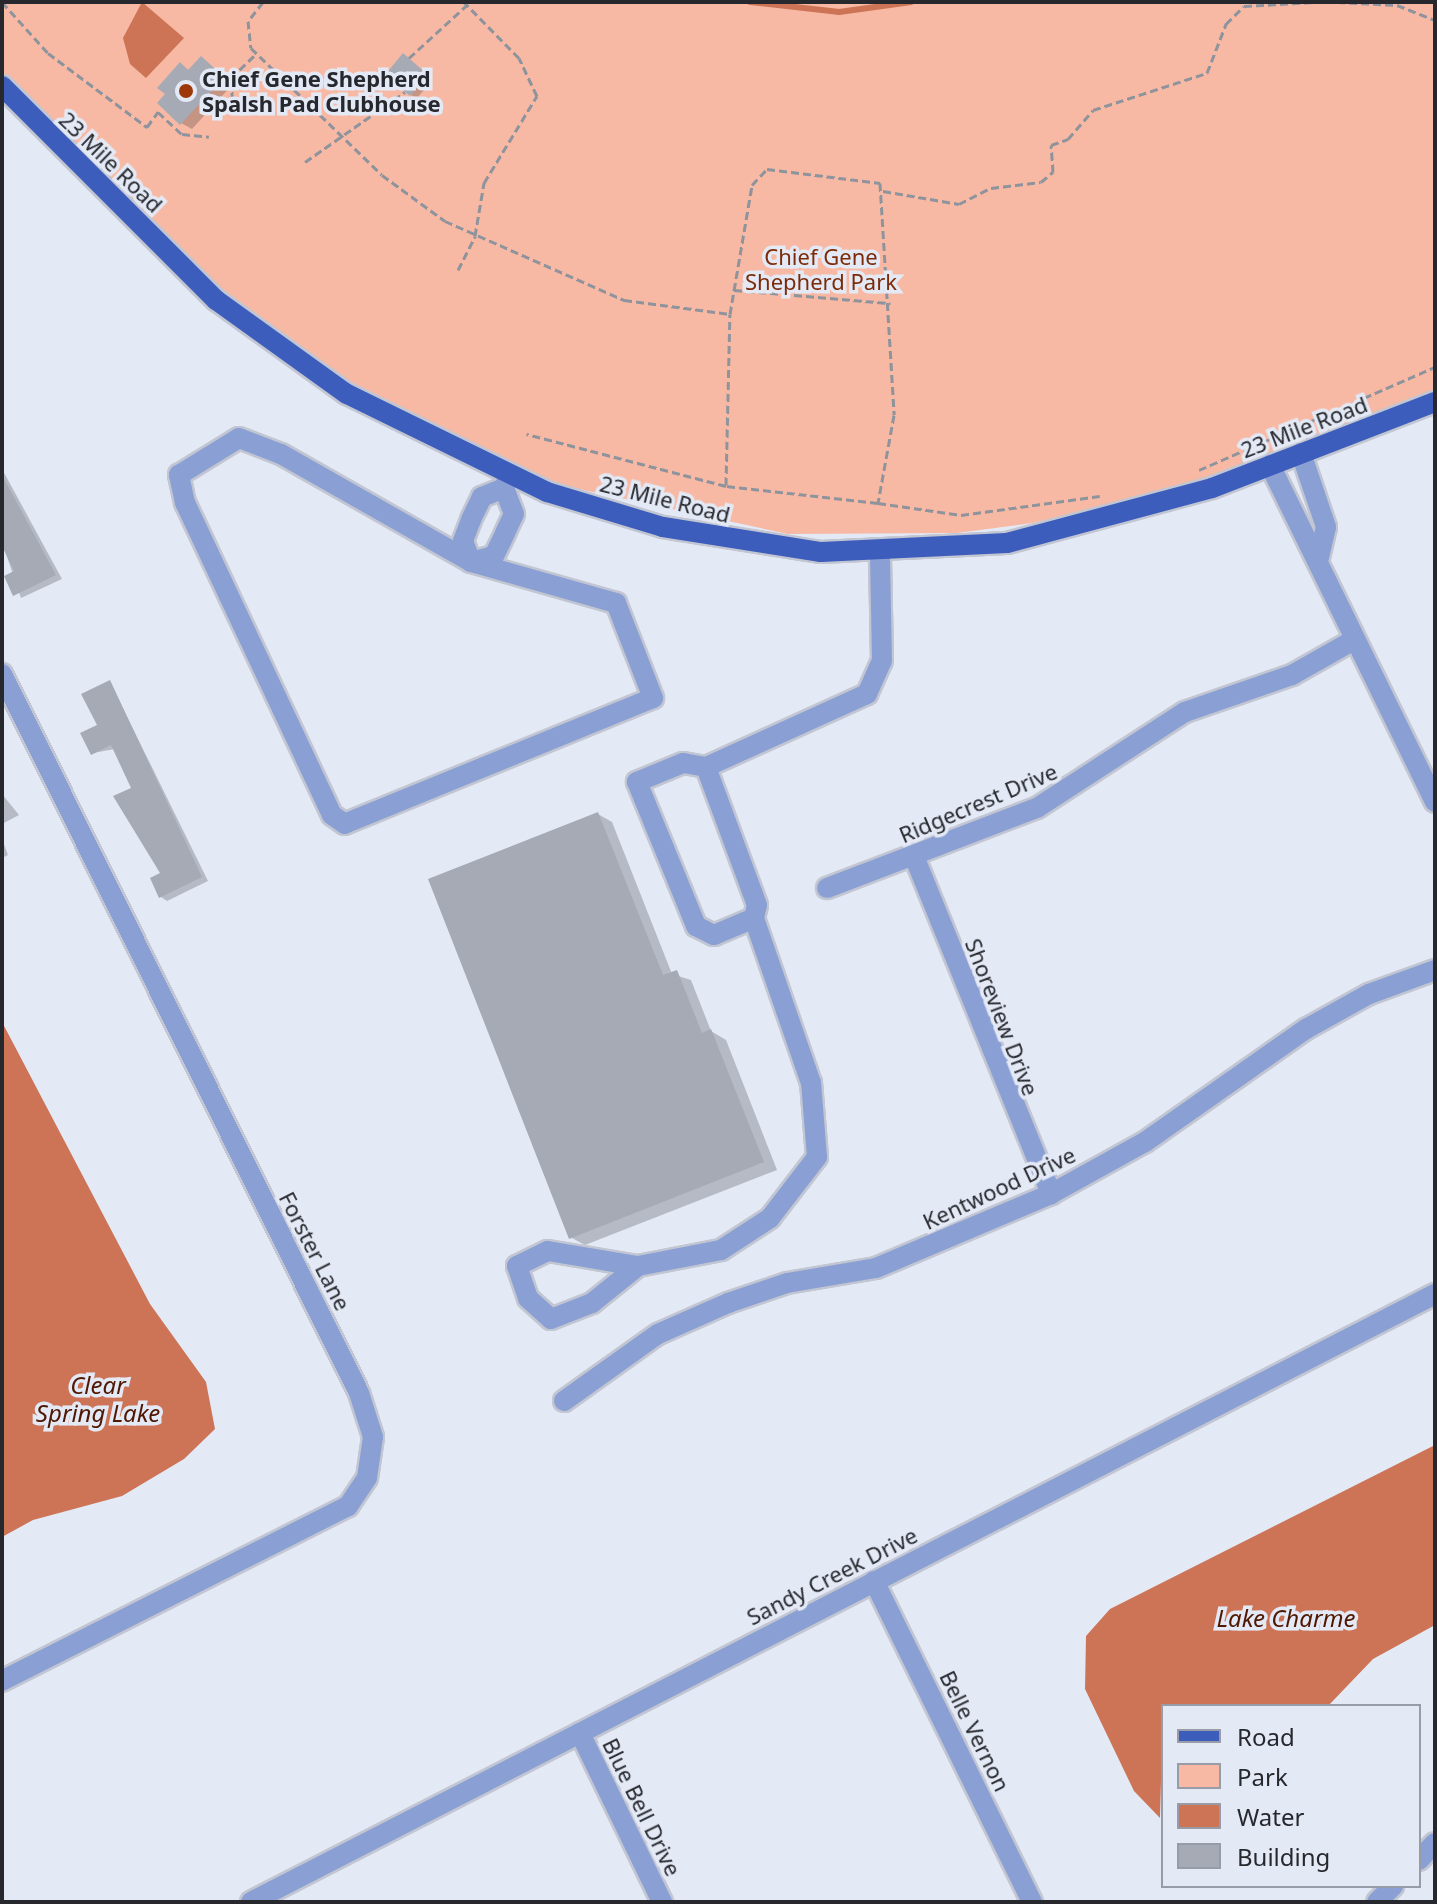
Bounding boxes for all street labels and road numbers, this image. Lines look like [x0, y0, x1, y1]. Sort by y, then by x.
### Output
street label: 23 Mile Road [54, 106, 168, 218]
street label: 23 Mile Road [1237, 391, 1371, 463]
street label: 23 Mile Road [597, 470, 733, 528]
street label: Ridgecrest Drive [895, 758, 1061, 848]
street label: Shoreview Drive [960, 935, 1044, 1099]
street label: Kentwood Drive [919, 1141, 1079, 1235]
street label: Forster Lane [274, 1187, 356, 1315]
street label: Sandy Creek Drive [742, 1522, 922, 1630]
street label: Belle Vernon [934, 1666, 1016, 1796]
street label: Blue Bell Drive [597, 1734, 687, 1880]

